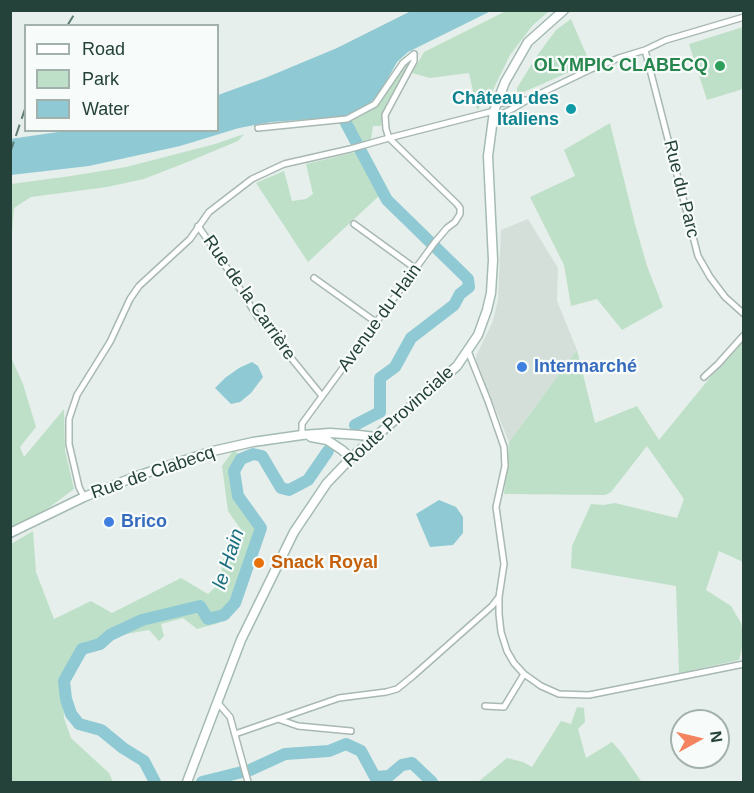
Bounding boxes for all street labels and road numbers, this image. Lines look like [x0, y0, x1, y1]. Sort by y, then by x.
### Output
street label: Rue du Parc [658, 138, 704, 240]
street label: Rue de la Carrière [198, 232, 300, 364]
street label: Avenue du Hain [334, 260, 426, 376]
street label: Route Provinciale [339, 362, 459, 472]
street label: Rue de Clabecq [88, 442, 218, 504]

